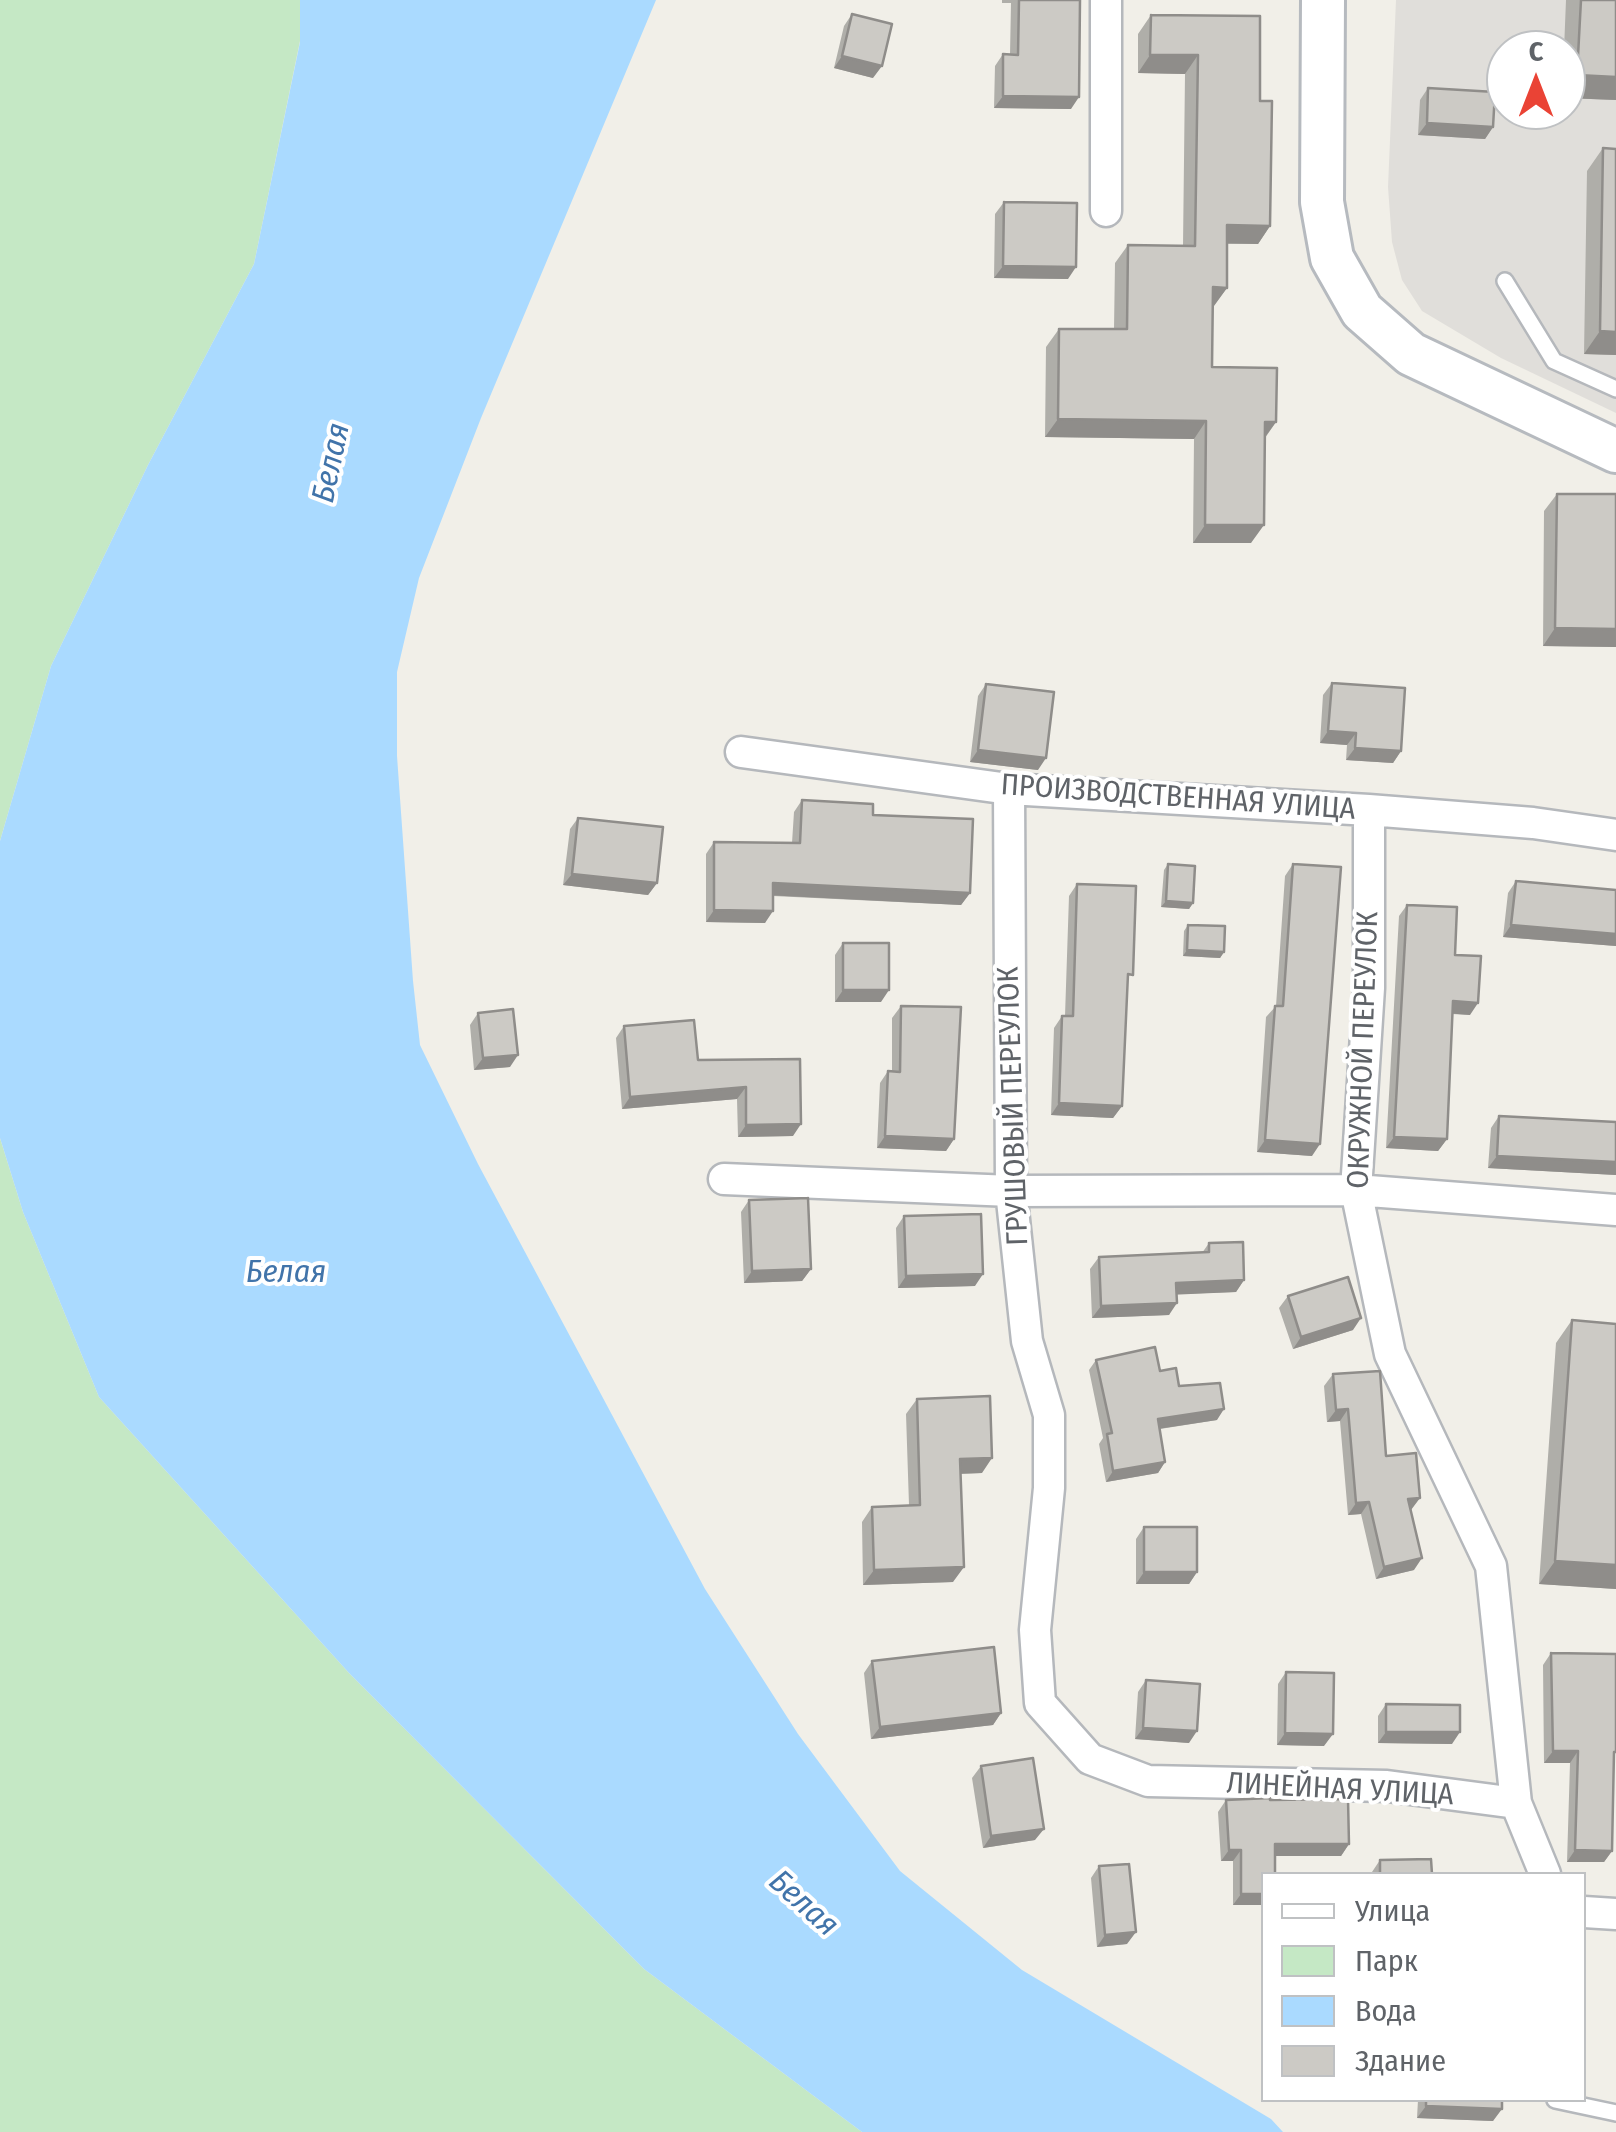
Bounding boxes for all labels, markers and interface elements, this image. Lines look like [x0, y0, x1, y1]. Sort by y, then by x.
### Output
north arrow [1486, 30, 1586, 130]
text: С [1529, 35, 1543, 68]
water label: Белая [305, 420, 359, 506]
street label: ПРОИЗВОДСТВЕННАЯ УЛИЦА [1000, 768, 1356, 828]
street label: ОКРУЖНОЙ ПЕРЕУЛОК [1341, 911, 1387, 1189]
street label: ГРУШОВЫЙ ПЕРЕУЛОК [991, 966, 1037, 1246]
water label: Белая [246, 1254, 326, 1292]
street label: ЛИНЕЙНАЯ УЛИЦА [1225, 1766, 1455, 1814]
water label: Белая [760, 1863, 846, 1945]
legend [1261, 1872, 1586, 2102]
text: Улица [1355, 1893, 1430, 1929]
text: Парк [1355, 1943, 1418, 1979]
text: Вода [1355, 1993, 1417, 2029]
text: Здание [1355, 2043, 1446, 2079]

